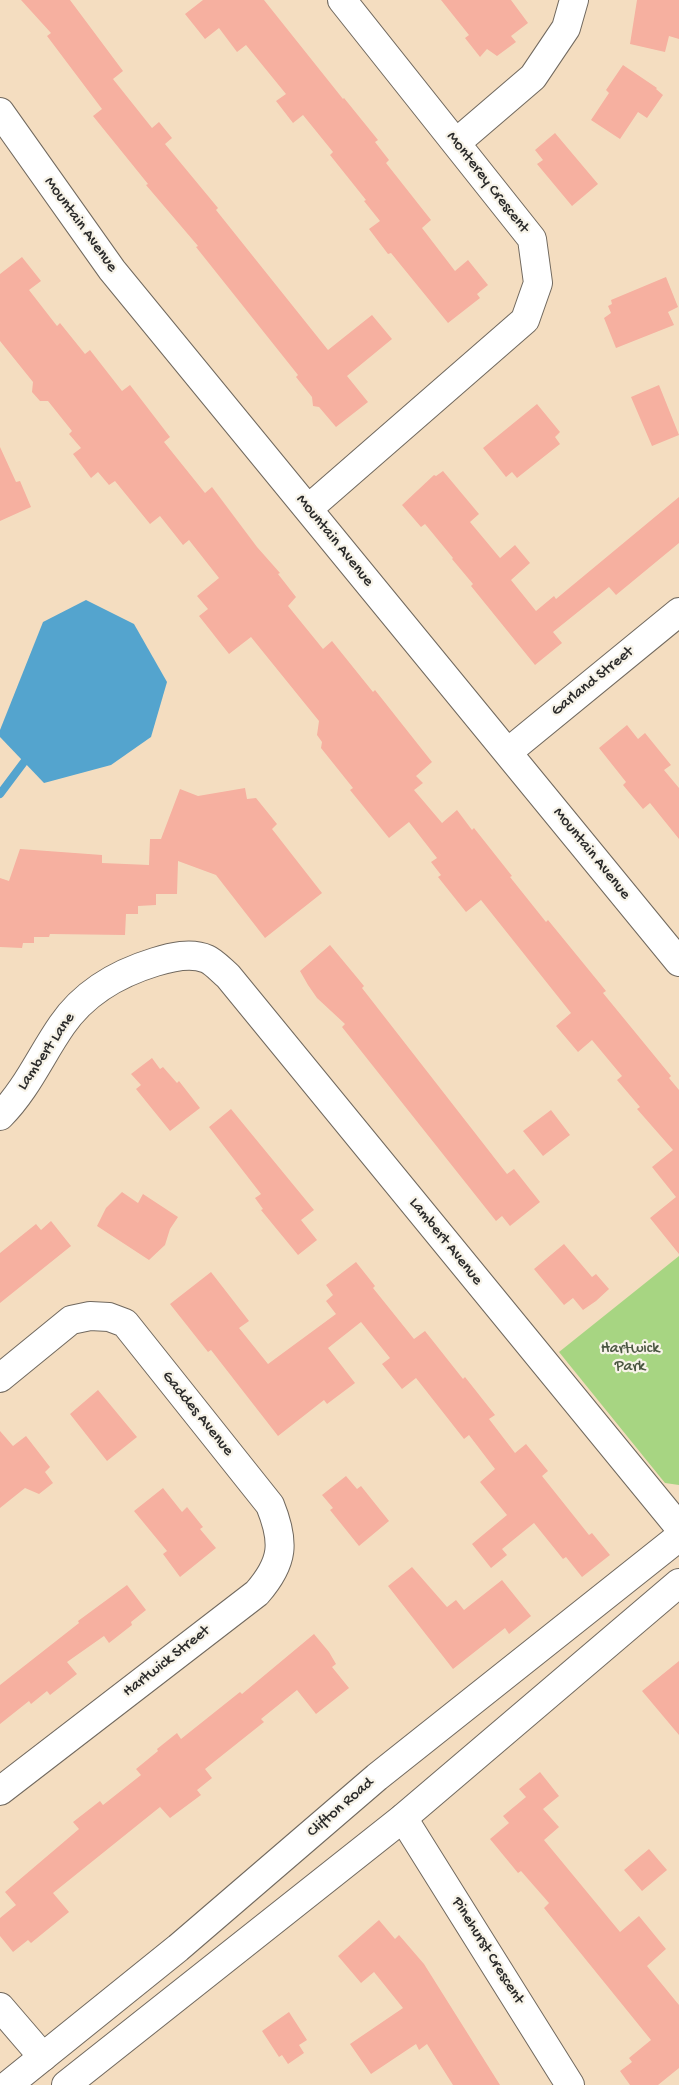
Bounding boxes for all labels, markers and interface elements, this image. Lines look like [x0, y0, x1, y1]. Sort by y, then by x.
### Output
street label: Monterey Crescent [441, 128, 533, 238]
street label: Mountain Avenue [39, 174, 121, 276]
street label: Mountain Avenue [291, 491, 377, 591]
street label: Garland Street [548, 643, 638, 721]
street label: Mountain Avenue [548, 804, 634, 904]
street label: Lambert Lane [14, 1010, 80, 1094]
street label: Lambert Avenue [404, 1194, 486, 1290]
park label: Hartwick Park [601, 1340, 659, 1378]
street label: Gaddes Avenue [157, 1368, 237, 1460]
street label: Hartwick Street [120, 1622, 214, 1702]
street label: Clifton Road [304, 1774, 378, 1842]
street label: Pinehurst Crescent [446, 1894, 528, 2008]

